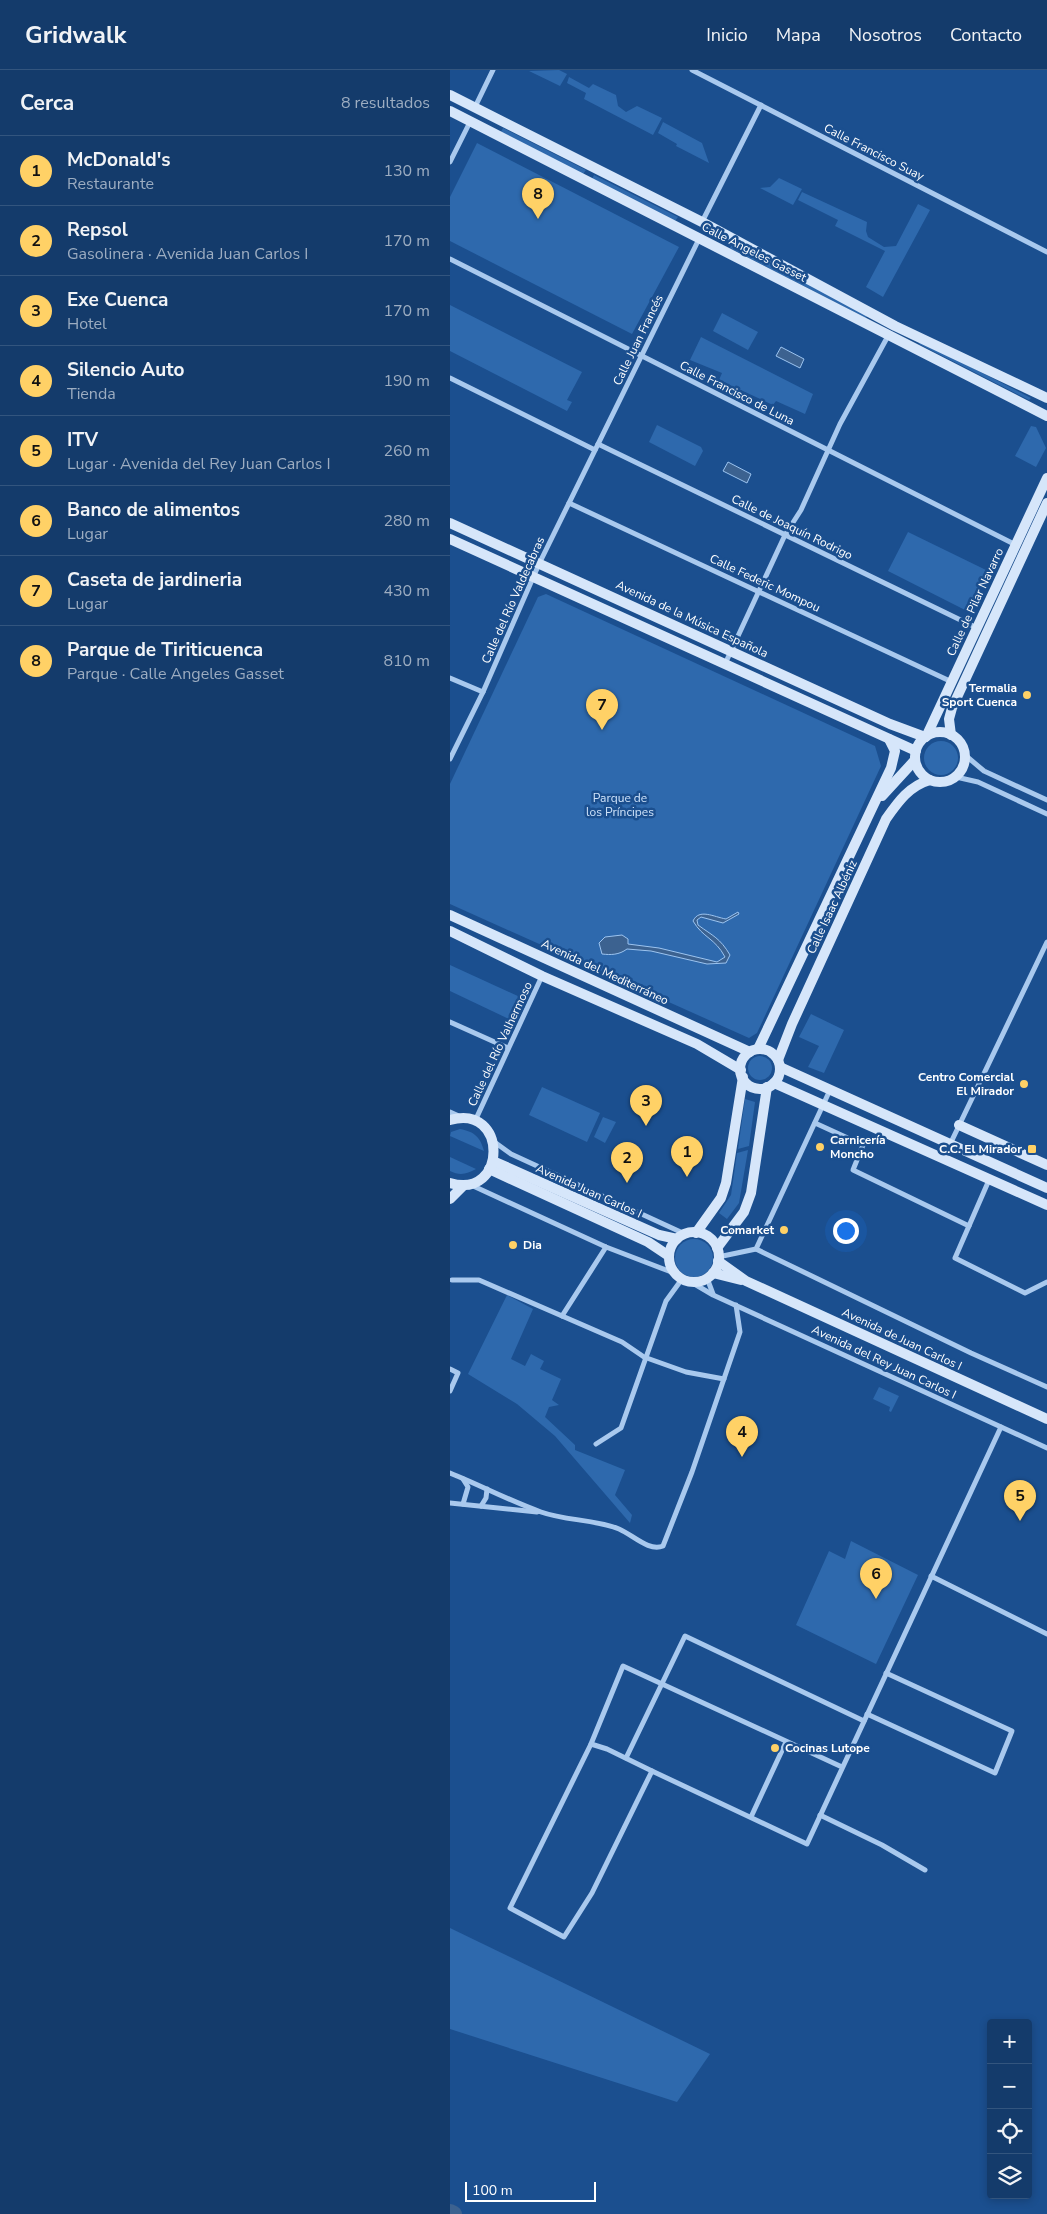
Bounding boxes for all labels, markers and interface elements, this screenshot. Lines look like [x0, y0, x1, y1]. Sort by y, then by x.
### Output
text: Gridwalk [25, 19, 126, 51]
text: Inicio [706, 23, 748, 47]
text: Mapa [776, 23, 821, 47]
text: Nosotros [849, 23, 922, 47]
text: Contacto [950, 23, 1022, 47]
text: Cerca [20, 89, 74, 117]
text: 8 resultados [341, 92, 430, 114]
street label: Calle Francisco Suay [821, 120, 928, 185]
text: McDonald's [67, 147, 171, 173]
text: 1 [31, 160, 41, 182]
text: 130 m [383, 160, 430, 182]
text: Restaurante [67, 173, 154, 195]
pin: 8 [522, 178, 554, 219]
text: Repsol [67, 217, 128, 243]
street label: Calle Angeles Gasset [699, 219, 810, 286]
text: 2 [31, 230, 41, 252]
text: 170 m [383, 230, 430, 252]
text: Gasolinera · Avenida Juan Carlos I [67, 243, 308, 265]
text: Exe Cuenca [67, 287, 168, 313]
street label: Calle Juan Francés [609, 292, 667, 388]
text: 3 [31, 300, 41, 322]
text: 170 m [383, 300, 430, 322]
text: Hotel [67, 313, 107, 335]
text: Silencio Auto [67, 357, 184, 383]
street label: Calle Francisco de Luna [677, 357, 797, 429]
text: 4 [31, 370, 41, 392]
text: 190 m [383, 370, 430, 392]
text: Tienda [67, 383, 116, 405]
text: ITV [67, 427, 98, 453]
text: 5 [31, 440, 41, 462]
text: 260 m [383, 440, 430, 462]
text: Lugar · Avenida del Rey Juan Carlos I [67, 453, 331, 475]
street label: Calle de Joaquín Rodrigo [729, 491, 856, 563]
text: Banco de alimentos [67, 497, 240, 523]
text: 6 [31, 510, 41, 532]
text: 280 m [383, 510, 430, 532]
text: Lugar [67, 523, 108, 545]
street label: Calle del Río Valdecabras [478, 534, 548, 666]
street label: Calle de Pilar Navarro [943, 545, 1007, 659]
street label: Calle Federic Mompou [707, 550, 823, 616]
text: Caseta de jardineria [67, 567, 242, 593]
street label: Avenida de la Música Española [613, 577, 771, 661]
text: 7 [31, 580, 41, 602]
text: 430 m [383, 580, 430, 602]
text: Lugar [67, 593, 108, 615]
text: Parque de Tiriticuenca [67, 637, 263, 663]
text: 8 [31, 650, 41, 672]
text: 810 m [383, 650, 430, 672]
text: Parque · Calle Angeles Gasset [67, 663, 284, 685]
place label: Termalia Sport Cuenca [942, 680, 1017, 710]
pin: 7 [586, 689, 618, 730]
marker: Termalia Sport Cuenca [1021, 689, 1033, 701]
park label: Parque de los Príncipes [586, 790, 654, 820]
street label: Calle Isaac Albéniz [803, 857, 861, 957]
street label: Avenida del Mediterráneo [539, 935, 672, 1009]
street label: Calle del Río Valhermoso [464, 979, 536, 1109]
place label: Centro Comercial El Mirador [918, 1069, 1014, 1099]
marker: Centro Comercial El Mirador [1018, 1078, 1030, 1090]
pin: 3 [630, 1085, 662, 1126]
place label: Carnicería Moncho [830, 1132, 886, 1162]
pin: 1 [671, 1136, 703, 1177]
marker: Carnicería Moncho [814, 1141, 826, 1153]
place label: C.C. El Mirador [939, 1141, 1022, 1157]
pin: 2 [611, 1142, 643, 1183]
marker: C.C. El Mirador [1026, 1143, 1038, 1155]
street label: Avenida Juan Carlos I [533, 1160, 645, 1222]
your location [833, 1218, 859, 1244]
place label: Comarket [720, 1222, 774, 1238]
marker: Comarket [778, 1224, 790, 1236]
place label: Dia [523, 1237, 542, 1253]
marker: Dia [507, 1239, 519, 1251]
street label: Avenida de Juan Carlos I [839, 1304, 965, 1374]
street label: Avenida del Rey Juan Carlos I [809, 1321, 959, 1403]
pin: 4 [726, 1416, 758, 1457]
pin: 5 [1004, 1480, 1036, 1521]
pin: 6 [860, 1558, 892, 1599]
place label: Cocinas Lutope [785, 1740, 870, 1756]
marker: Cocinas Lutope [769, 1742, 781, 1754]
map controls [987, 2019, 1032, 2199]
button: + [987, 2019, 1032, 2064]
button: − [987, 2064, 1032, 2109]
button: locate [987, 2109, 1032, 2154]
button: layers [987, 2154, 1032, 2199]
scale bar [465, 2179, 596, 2202]
text: 100 m [472, 2181, 513, 2200]

